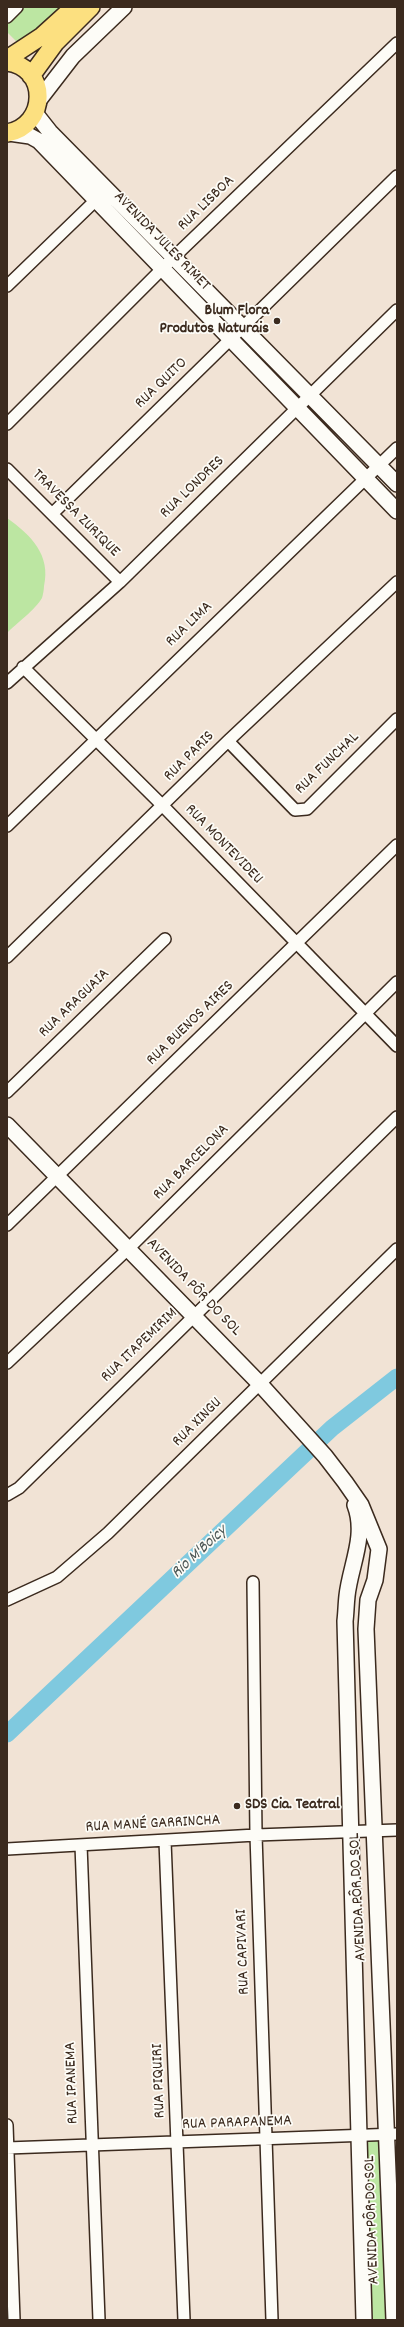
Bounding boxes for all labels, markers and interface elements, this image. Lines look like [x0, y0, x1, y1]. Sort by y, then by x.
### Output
street label: RUA LISBOA [174, 172, 240, 236]
street label: AVENIDA JULES RIMET [109, 188, 213, 296]
place label: Blum Flora Produtos Naturais [160, 302, 269, 340]
marker: Blum Flora Produtos Naturais [272, 316, 282, 326]
street label: RUA QUITO [132, 354, 192, 414]
street label: RUA LONDRES [157, 453, 229, 523]
street label: TRAVESSA ZURIQUE [27, 466, 123, 562]
street label: RUA LIMA [163, 598, 217, 652]
street label: RUA PARIS [161, 728, 219, 786]
street label: RUA FUNCHAL [292, 729, 364, 799]
street label: RUA MONTEVIDEU [180, 801, 266, 889]
street label: RUA ARAGUAIA [35, 965, 115, 1043]
street label: RUA BUENOS AIRES [143, 977, 239, 1071]
street label: RUA BARCELONA [150, 1121, 234, 1205]
street label: AVENIDA PÔR DO SOL [141, 1235, 245, 1341]
street label: RUA ITAPEMIRIM [98, 1305, 182, 1387]
street label: RUA XINGU [169, 1394, 227, 1452]
water label: Rio M'Boicy [168, 1522, 232, 1584]
place label: SDS Cia. Teatral [245, 1796, 340, 1816]
marker: SDS Cia. Teatral [232, 1801, 242, 1811]
street label: RUA MANÉ GARRINCHA [85, 1812, 221, 1838]
street label: AVENIDA PÔR DO SOL [346, 1832, 372, 1962]
street label: RUA CAPIVARI [233, 1909, 255, 1995]
street label: RUA IPANEMA [62, 2042, 84, 2124]
street label: RUA PIQUIRI [149, 2043, 171, 2119]
street label: RUA PARAPANEMA [182, 2112, 292, 2136]
street label: AVENIDA PÔR DO SOL [361, 2155, 385, 2285]

